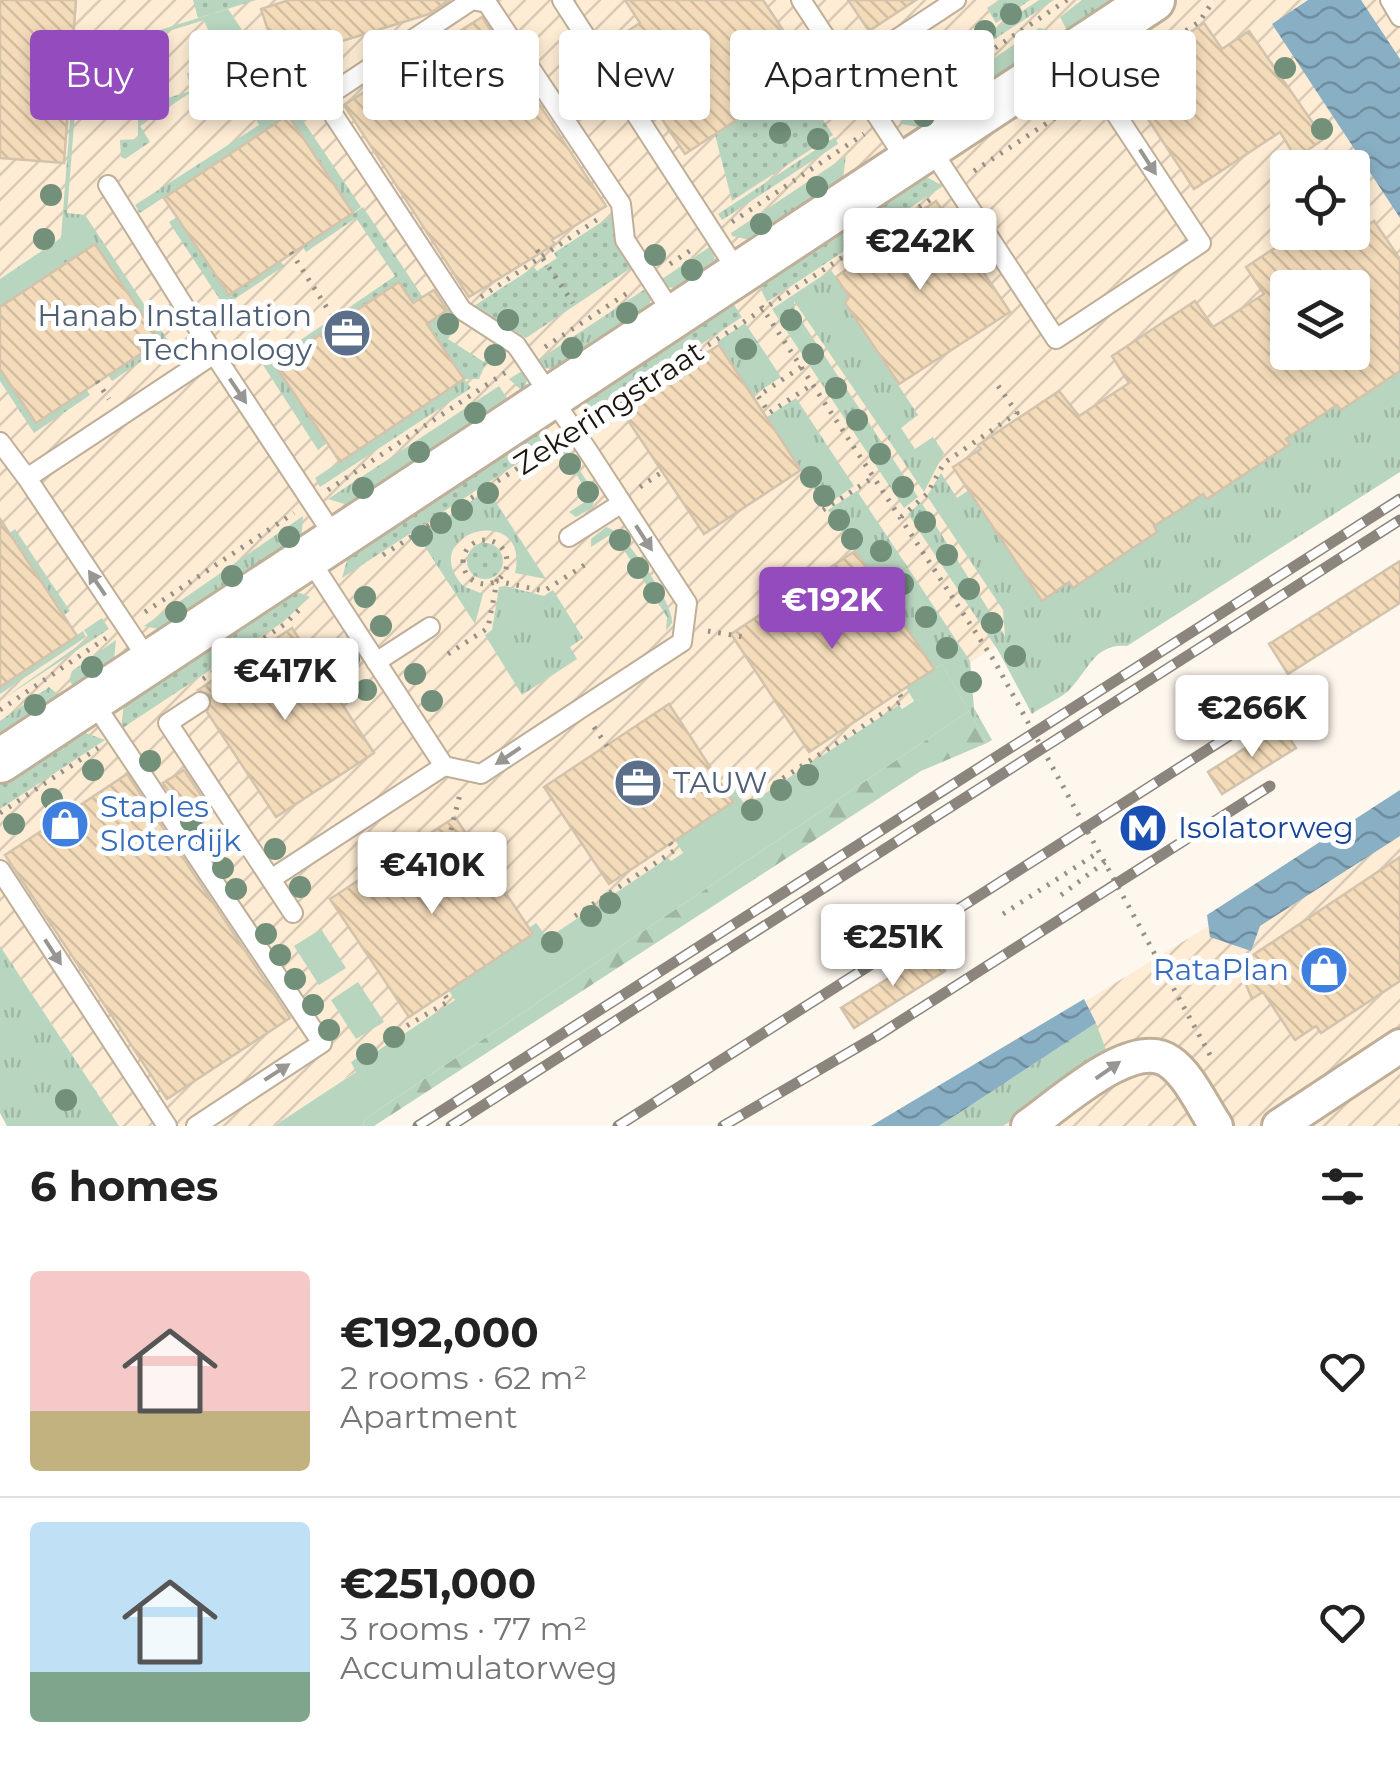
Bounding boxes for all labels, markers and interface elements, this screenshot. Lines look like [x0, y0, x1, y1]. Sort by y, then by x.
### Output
chip: Buy [30, 30, 169, 120]
chip: Rent [189, 30, 343, 120]
chip: Filters [363, 30, 539, 120]
chip: New [559, 30, 710, 120]
chip: Apartment [730, 30, 994, 120]
chip: House [1014, 30, 1196, 120]
one-way arrow [1138, 148, 1157, 176]
map controls [1270, 150, 1370, 370]
button: locate [1270, 150, 1370, 250]
pin: €242K [850, 208, 990, 293]
text: €242K [866, 221, 975, 260]
button: layers [1270, 270, 1370, 370]
place label: Hanab Installation Technology [37, 297, 313, 368]
office icon: Hanab Installation Technology [321, 307, 373, 359]
street label: Zekeringstraat [507, 333, 710, 483]
one-way arrow [229, 378, 247, 405]
one-way arrow [635, 524, 653, 552]
pin: €192K [762, 567, 902, 652]
one-way arrow [89, 570, 107, 597]
text: €192K [781, 580, 883, 619]
pin: €417K [215, 638, 355, 723]
text: €417K [234, 651, 336, 690]
pin: €266K [1182, 675, 1322, 760]
text: €266K [1197, 688, 1307, 727]
one-way arrow [495, 746, 522, 765]
office icon: TAUW [612, 757, 664, 809]
place label: TAUW [673, 764, 767, 801]
place label: Staples Sloterdijk [100, 788, 241, 859]
shop icon: Staples Sloterdijk [39, 798, 91, 850]
metro station icon: Isolatorweg [1117, 802, 1169, 854]
place label: Isolatorweg [1178, 809, 1354, 846]
pin: €410K [362, 832, 502, 917]
text: €410K [380, 845, 484, 884]
pin: €251K [823, 904, 963, 989]
text: €251K [843, 917, 943, 956]
one-way arrow [44, 938, 62, 966]
shop icon: RataPlan [1298, 944, 1350, 996]
place label: RataPlan [1153, 951, 1289, 988]
one-way arrow [1095, 1061, 1121, 1080]
one-way arrow [264, 1064, 291, 1082]
icon: filters [1315, 1159, 1370, 1214]
text: 6 homes [30, 1160, 218, 1212]
text: €192,000 [340, 1306, 539, 1358]
icon: home [110, 1311, 230, 1431]
icon: heart [1315, 1344, 1370, 1399]
text: 2 rooms · 62 m² [340, 1358, 587, 1397]
text: Apartment [340, 1397, 518, 1436]
text: €251,000 [340, 1557, 536, 1609]
icon: home [110, 1562, 230, 1682]
icon: heart [1315, 1595, 1370, 1650]
text: 3 rooms · 77 m² [340, 1609, 587, 1648]
text: Accumulatorweg [340, 1648, 618, 1687]

